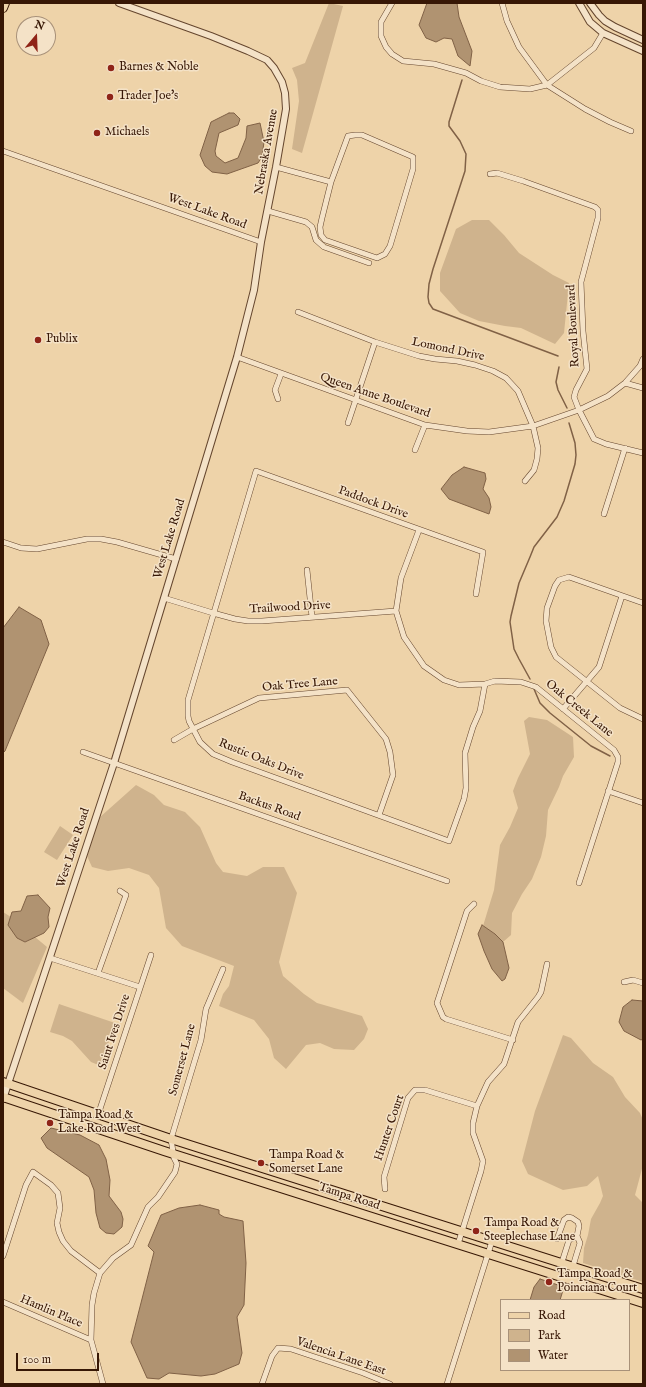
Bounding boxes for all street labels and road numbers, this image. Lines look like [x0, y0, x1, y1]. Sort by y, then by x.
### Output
street label: Nebraska Avenue [252, 108, 282, 196]
street label: West Lake Road [166, 191, 248, 233]
street label: Royal Boulevard [565, 284, 583, 368]
street label: Lomond Drive [410, 335, 486, 365]
street label: Queen Anne Boulevard [318, 370, 432, 422]
street label: Paddock Drive [336, 484, 410, 522]
street label: West Lake Road [151, 497, 189, 581]
street label: Trailwood Drive [249, 599, 331, 617]
street label: Oak Tree Lane [262, 675, 338, 695]
street label: Oak Creek Lane [542, 677, 616, 741]
street label: Rustic Oaks Drive [216, 736, 306, 784]
street label: Backus Road [236, 789, 302, 825]
street label: West Lake Road [54, 806, 94, 890]
street label: Saint Ives Drive [96, 993, 134, 1071]
street label: Somerset Lane [166, 1022, 200, 1098]
street label: Hunter Court [372, 1093, 408, 1163]
street label: Tampa Road [316, 1180, 382, 1214]
street label: Hamlin Place [18, 1292, 84, 1332]
street label: Valencia Lane East [294, 1335, 388, 1379]

